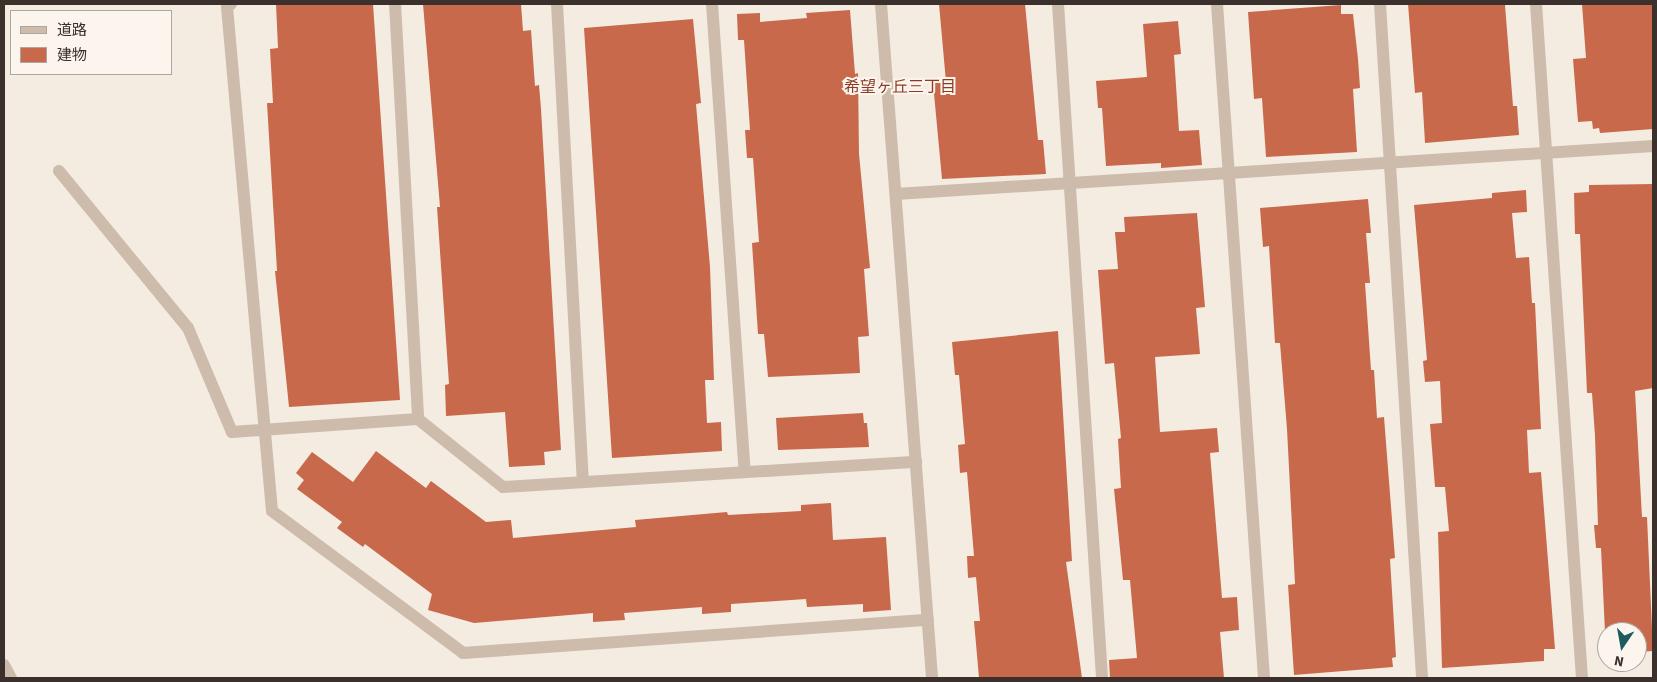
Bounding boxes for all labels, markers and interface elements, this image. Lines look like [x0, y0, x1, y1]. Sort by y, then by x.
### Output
legend [10, 10, 172, 75]
text: 道路 [57, 20, 87, 41]
text: 建物 [57, 45, 87, 66]
district label: 希望ヶ丘三丁目 [844, 77, 956, 97]
north arrow [1597, 622, 1647, 672]
text: N [1612, 650, 1626, 671]

